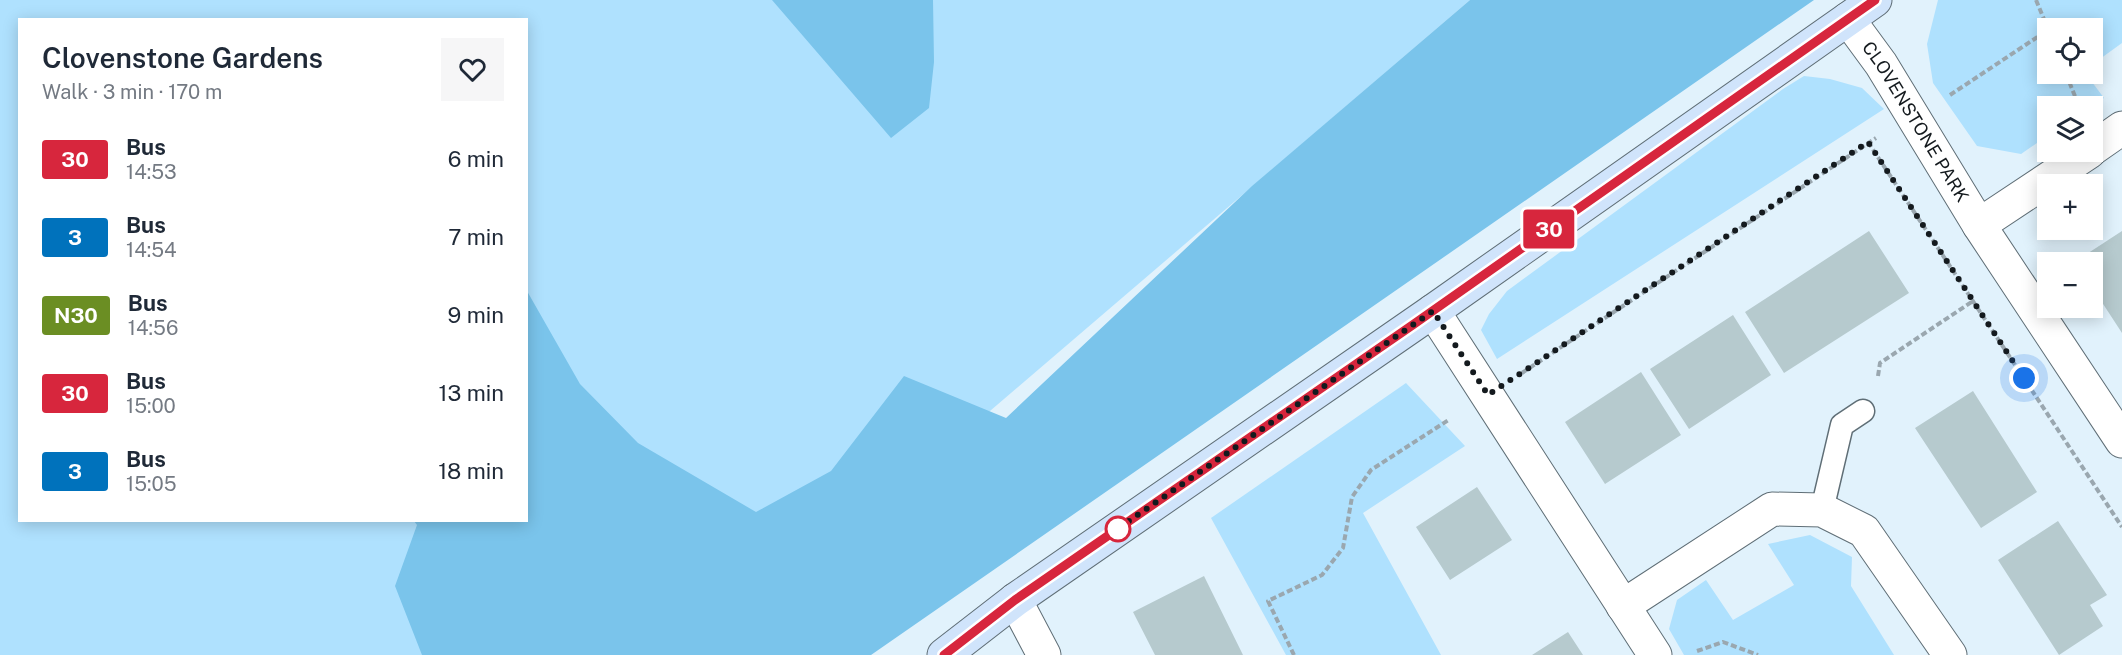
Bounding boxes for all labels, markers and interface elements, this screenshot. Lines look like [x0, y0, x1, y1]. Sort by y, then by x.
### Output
map controls [2037, 18, 2103, 318]
button: locate [2037, 18, 2103, 84]
street label: CLOVENSTONE PARK [1858, 37, 1973, 205]
button: heart [441, 38, 504, 101]
text: Clovenstone Gardens [42, 41, 323, 74]
text: Walk · 3 min · 170 m [42, 80, 222, 104]
button: layers [2037, 96, 2103, 162]
text: Bus [126, 134, 166, 160]
text: 6 min [448, 146, 504, 172]
text: 30 [61, 147, 89, 172]
text: 14:53 [126, 160, 177, 184]
button: + [2037, 174, 2103, 240]
line badge: 30 [1522, 210, 1576, 248]
text: Bus [126, 212, 166, 238]
text: 30 [1535, 217, 1563, 242]
text: 7 min [448, 224, 504, 250]
text: 3 [68, 225, 82, 250]
text: 14:54 [126, 238, 177, 262]
button: − [2037, 252, 2103, 318]
text: Bus [128, 290, 168, 316]
text: 9 min [448, 302, 504, 328]
text: N30 [54, 303, 98, 328]
text: 14:56 [128, 316, 178, 340]
your location [2009, 363, 2039, 393]
text: Bus [126, 368, 166, 394]
text: 13 min [439, 380, 504, 406]
text: 30 [61, 381, 89, 406]
text: 15:00 [126, 394, 176, 418]
text: Bus [126, 446, 166, 472]
text: 18 min [438, 458, 504, 484]
text: 3 [68, 459, 82, 484]
text: 15:05 [126, 472, 177, 496]
unlabelled marker [1105, 516, 1131, 542]

